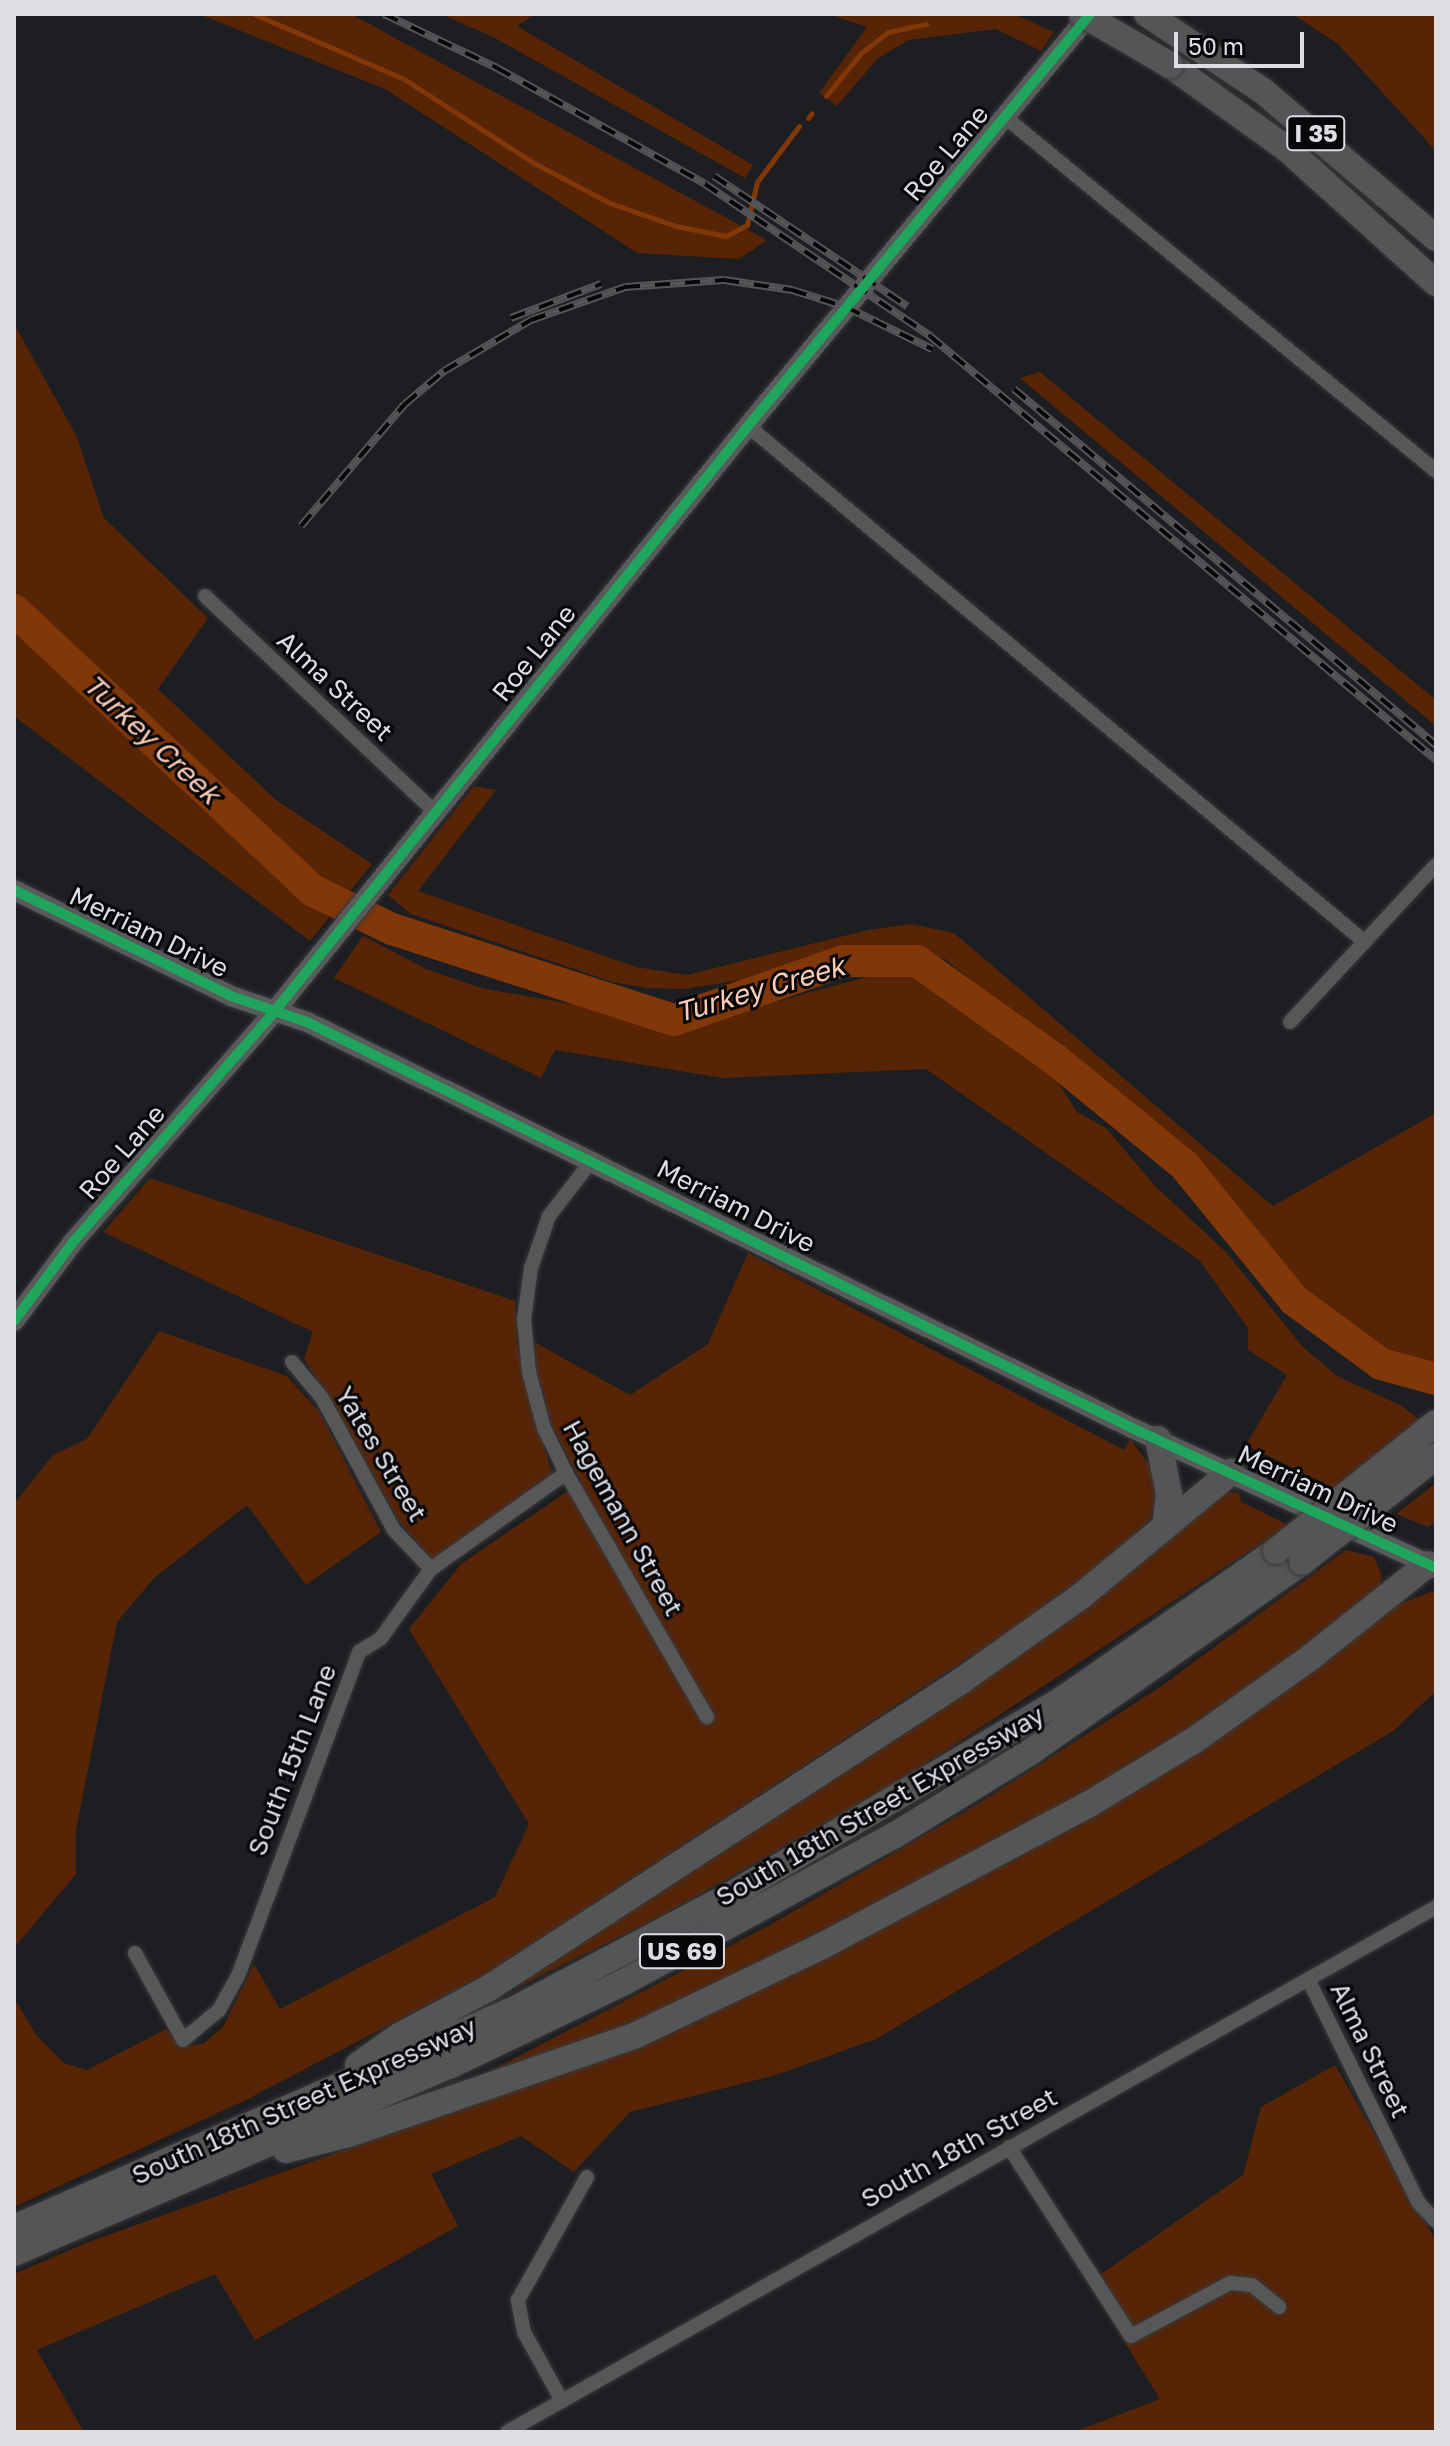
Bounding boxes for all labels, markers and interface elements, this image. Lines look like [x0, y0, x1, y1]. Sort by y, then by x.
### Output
scale bar [1178, 16, 1308, 66]
text: 50 m [1188, 31, 1244, 60]
street label: Roe Lane [897, 99, 995, 207]
road number: I 35 [1286, 113, 1346, 153]
street label: Roe Lane [486, 598, 582, 708]
street label: Alma Street [271, 625, 399, 747]
water label: Turkey Creek [77, 667, 227, 811]
street label: Merriam Drive [64, 880, 234, 984]
water label: Turkey Creek [672, 949, 848, 1029]
street label: Roe Lane [72, 1098, 172, 1206]
street label: Merriam Drive [652, 1153, 820, 1259]
street label: Yates Street [329, 1381, 433, 1527]
street label: Hagemann Street [556, 1415, 690, 1621]
street label: Merriam Drive [1233, 1438, 1403, 1540]
street label: South 15th Lane [241, 1660, 343, 1860]
street label: South 18th Street Expressway [710, 1699, 1050, 1913]
road number: US 69 [638, 1931, 726, 1971]
street label: Alma Street [1324, 1977, 1416, 2123]
street label: South 18th Street Expressway [127, 2011, 481, 2191]
street label: South 18th Street [856, 2081, 1062, 2215]

